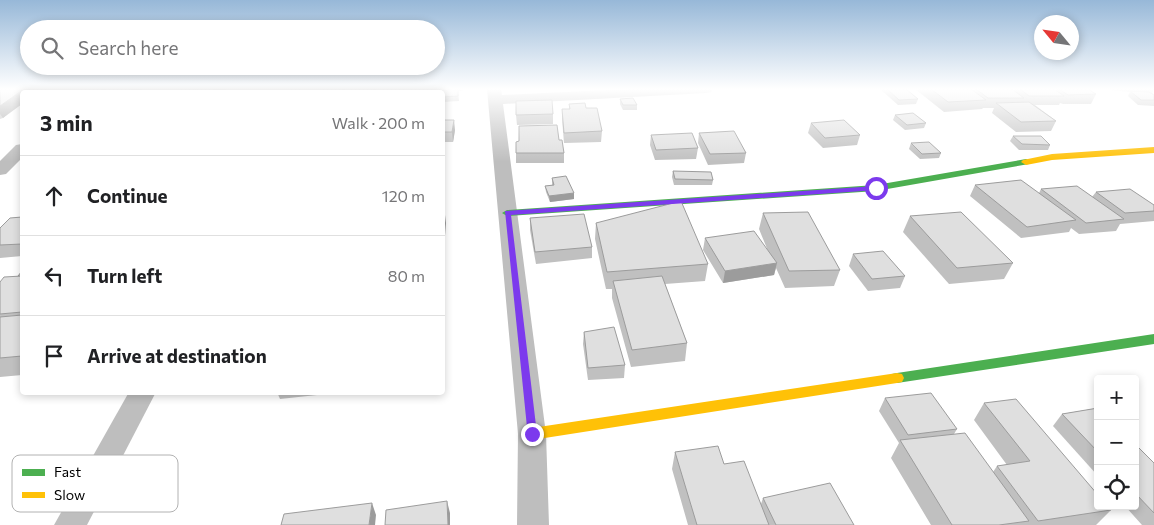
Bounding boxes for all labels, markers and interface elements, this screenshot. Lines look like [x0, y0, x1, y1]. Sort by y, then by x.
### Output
north arrow [1034, 15, 1079, 60]
search box [20, 20, 445, 75]
icon: search [38, 34, 66, 62]
text: Search here [78, 36, 178, 59]
text: 3 min [40, 110, 93, 135]
text: Walk · 200 m [332, 113, 425, 132]
route start [865, 177, 888, 200]
icon: ahead [40, 182, 68, 210]
text: Continue [87, 184, 167, 207]
text: 120 m [382, 186, 425, 205]
icon: left [40, 262, 68, 290]
text: Turn left [87, 264, 162, 287]
text: 80 m [388, 266, 425, 285]
icon: arrive [40, 342, 68, 370]
text: Arrive at destination [87, 344, 267, 367]
map controls [1094, 375, 1139, 510]
button: + [1094, 375, 1139, 420]
button: − [1094, 420, 1139, 465]
route end [521, 423, 544, 446]
legend [12, 455, 178, 512]
text: Fast [54, 463, 81, 480]
button: locate [1094, 465, 1139, 510]
text: Slow [54, 486, 85, 503]

